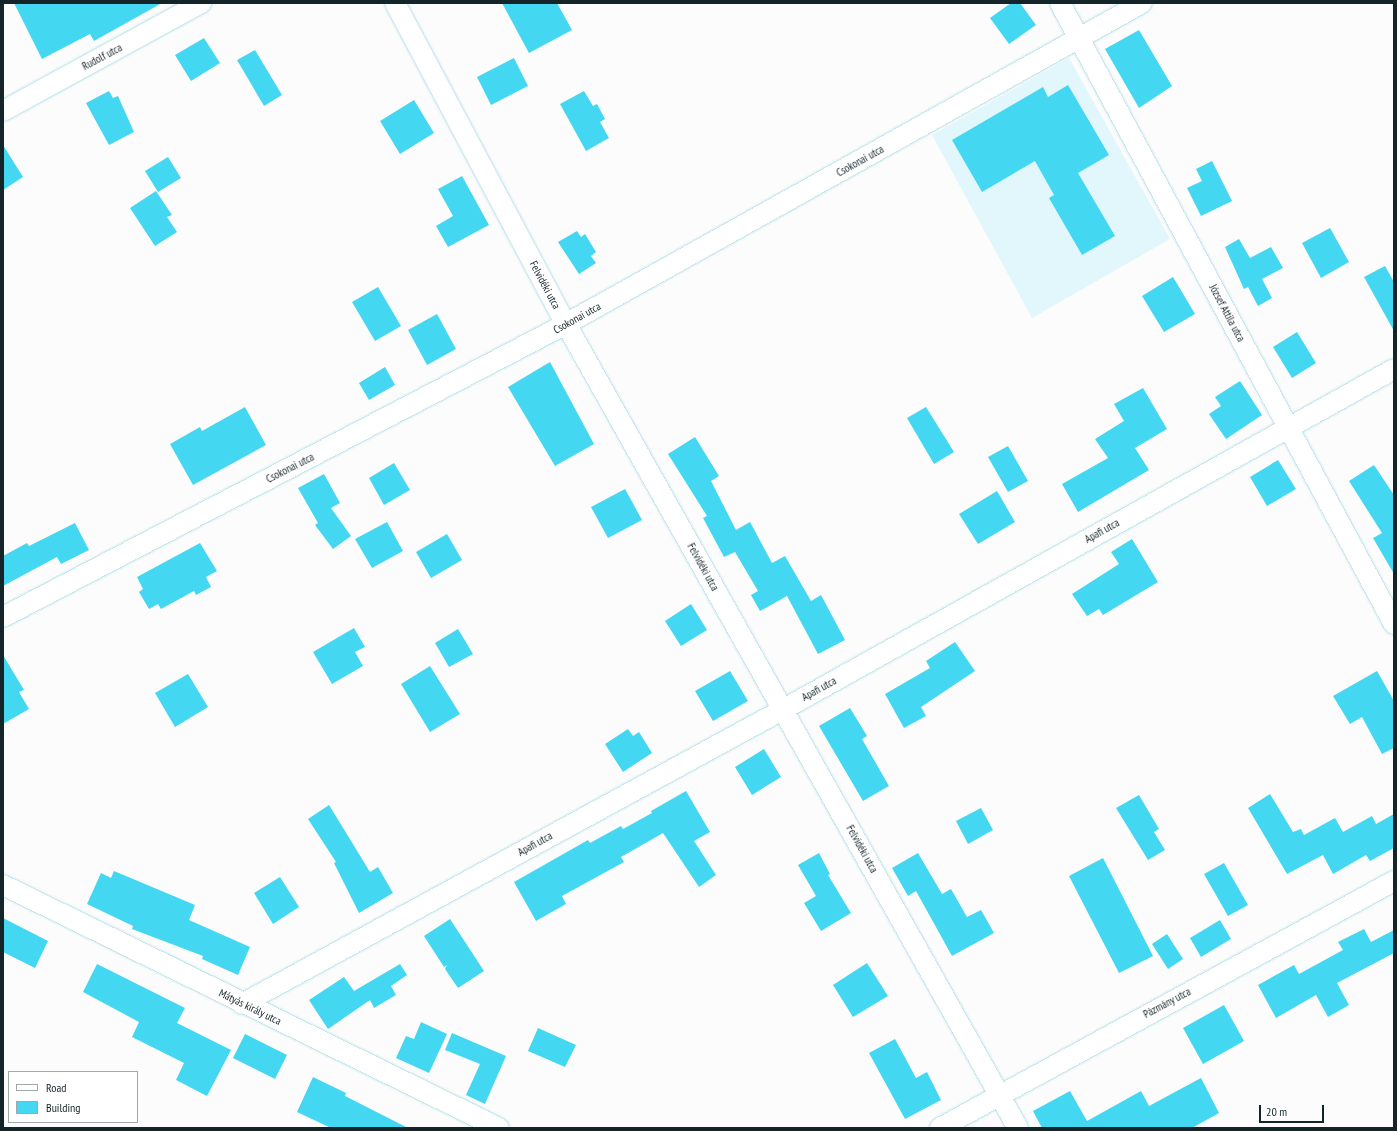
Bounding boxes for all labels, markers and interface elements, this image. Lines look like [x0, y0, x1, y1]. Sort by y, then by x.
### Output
street label: Rudolf utca [80, 41, 124, 73]
street label: Csokonai utca [834, 143, 886, 179]
street label: Felvidéki utca [527, 259, 563, 311]
street label: József Attila utca [1206, 282, 1248, 344]
street label: Csokonai utca [551, 300, 603, 336]
street label: Csokonai utca [264, 450, 316, 486]
street label: Apafi utca [1082, 516, 1122, 546]
street label: Felvidéki utca [684, 541, 722, 593]
street label: Apafi utca [799, 674, 839, 704]
street label: Felvidéki utca [843, 823, 881, 875]
street label: Apafi utca [515, 829, 555, 859]
street label: Pázmány utca [1141, 985, 1193, 1021]
street label: Mátyás király utca [217, 986, 283, 1028]
legend [8, 1071, 138, 1123]
text: Road [46, 1080, 66, 1095]
scale bar [1261, 1097, 1326, 1123]
text: Building [46, 1100, 81, 1115]
text: 20 m [1266, 1104, 1287, 1119]

